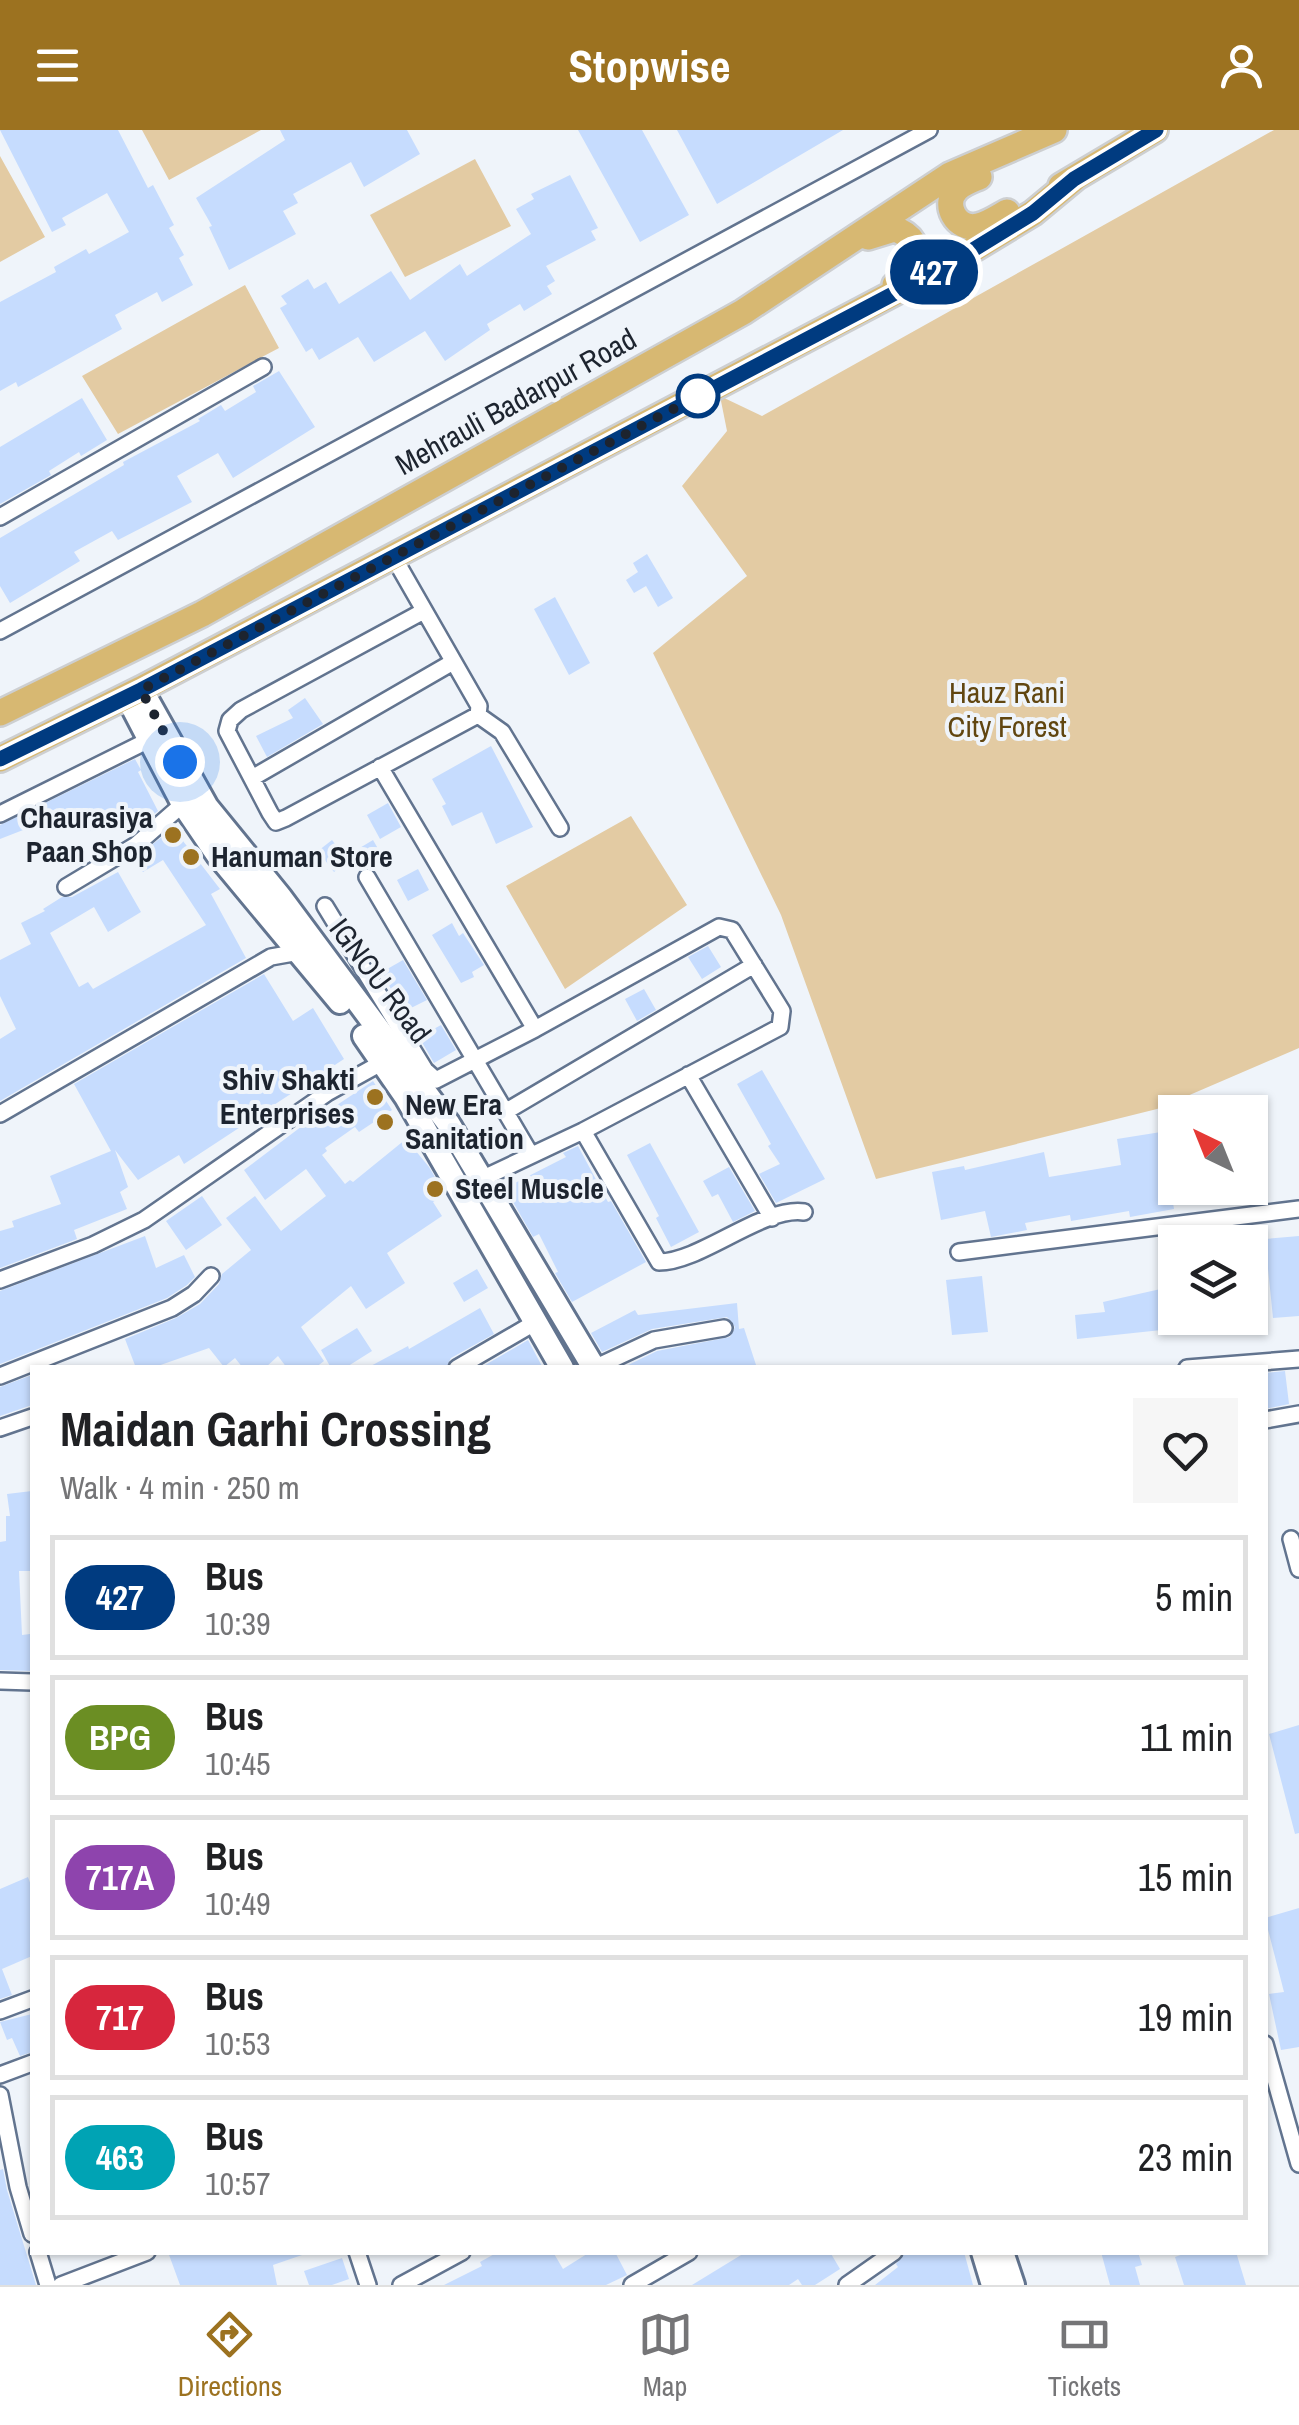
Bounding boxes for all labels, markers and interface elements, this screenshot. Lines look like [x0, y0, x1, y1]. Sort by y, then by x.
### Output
text: Stopwise [568, 35, 731, 96]
icon: menu [30, 38, 85, 93]
icon: person [1214, 38, 1269, 93]
line badge: 427 [876, 240, 992, 304]
text: 427 [910, 249, 958, 296]
street label: Mehrauli Badarpur Road [388, 318, 643, 484]
unlabelled marker [677, 375, 719, 417]
park label: Hauz Rani City Forest [947, 672, 1067, 746]
your location [155, 737, 205, 787]
place label: Chaurasiya Paan Shop [20, 797, 153, 871]
marker: Chaurasiya Paan Shop [162, 824, 184, 846]
place label: Hanuman Store [211, 836, 393, 876]
marker: Hanuman Store [180, 846, 202, 868]
street label: IGNOU Road [321, 910, 441, 1051]
place label: Shiv Shakti Enterprises [220, 1059, 355, 1133]
place label: New Era Sanitation [405, 1084, 524, 1158]
marker: Shiv Shakti Enterprises [364, 1086, 386, 1108]
north arrow [1158, 1095, 1268, 1205]
map controls [1158, 1095, 1268, 1335]
marker: New Era Sanitation [374, 1111, 396, 1133]
place label: Steel Muscle [455, 1168, 604, 1208]
marker: Steel Muscle [424, 1178, 446, 1200]
button: layers [1158, 1225, 1268, 1335]
text: Maidan Garhi Crossing [60, 1396, 491, 1461]
button: heart [1133, 1398, 1238, 1503]
text: Walk · 4 min · 250 m [60, 1466, 300, 1509]
text: Bus [205, 1551, 264, 1602]
text: 5 min [1155, 1572, 1233, 1623]
text: 427 [96, 1574, 144, 1621]
text: 10:39 [205, 1602, 271, 1645]
text: Bus [205, 1691, 264, 1742]
text: 11 min [1140, 1712, 1233, 1763]
text: BPG [89, 1714, 151, 1761]
text: 10:45 [205, 1742, 271, 1785]
text: Bus [205, 1831, 264, 1882]
text: 15 min [1138, 1852, 1233, 1903]
text: 717A [86, 1854, 154, 1901]
text: 10:49 [205, 1882, 271, 1925]
text: Bus [205, 1971, 264, 2022]
text: 19 min [1138, 1992, 1233, 2043]
text: 717 [96, 1994, 144, 2041]
text: 10:53 [205, 2022, 271, 2065]
text: Bus [205, 2111, 264, 2162]
text: 23 min [1138, 2132, 1233, 2183]
text: 463 [96, 2134, 144, 2181]
text: 10:57 [205, 2162, 271, 2205]
tab: Directions [178, 2307, 282, 2405]
tab: Map [638, 2307, 693, 2405]
tab: Tickets [1048, 2307, 1121, 2405]

